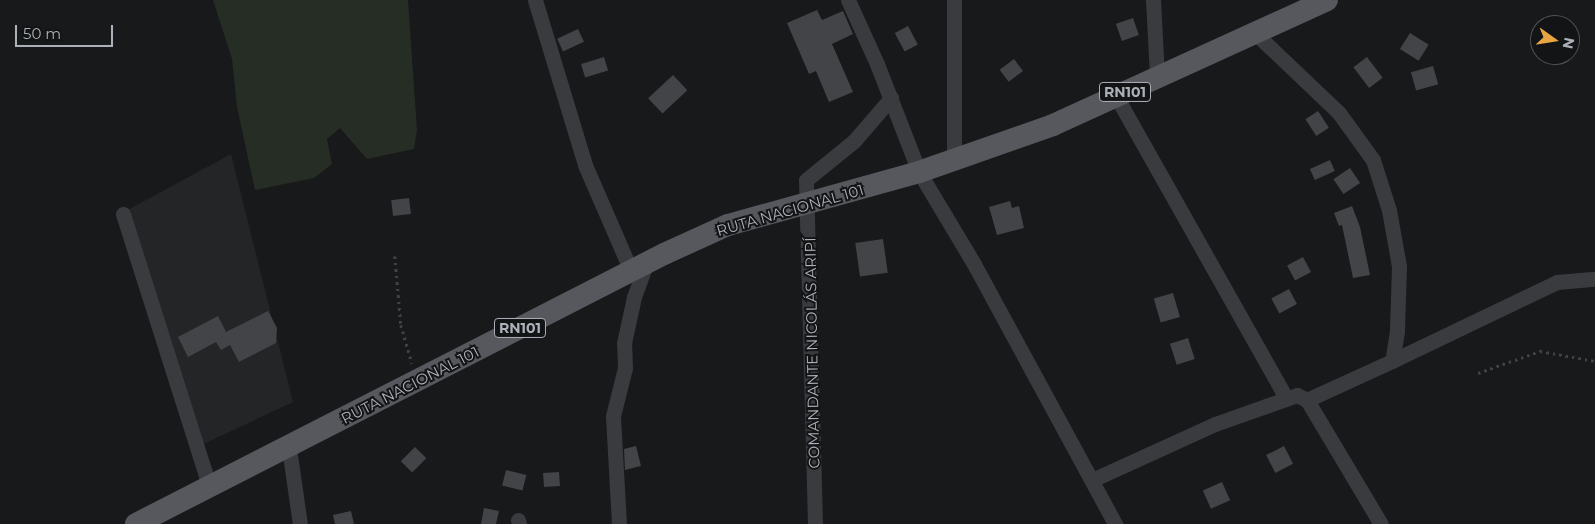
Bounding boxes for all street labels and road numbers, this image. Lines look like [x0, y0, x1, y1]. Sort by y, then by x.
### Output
road number: RN101 [1099, 80, 1151, 104]
street label: RUTA NACIONAL 101 [714, 180, 866, 240]
street label: COMANDANTE NICOLÁS ARIPÍ [801, 237, 823, 469]
road number: RN101 [494, 316, 546, 339]
street label: RUTA NACIONAL 101 [338, 342, 482, 428]

